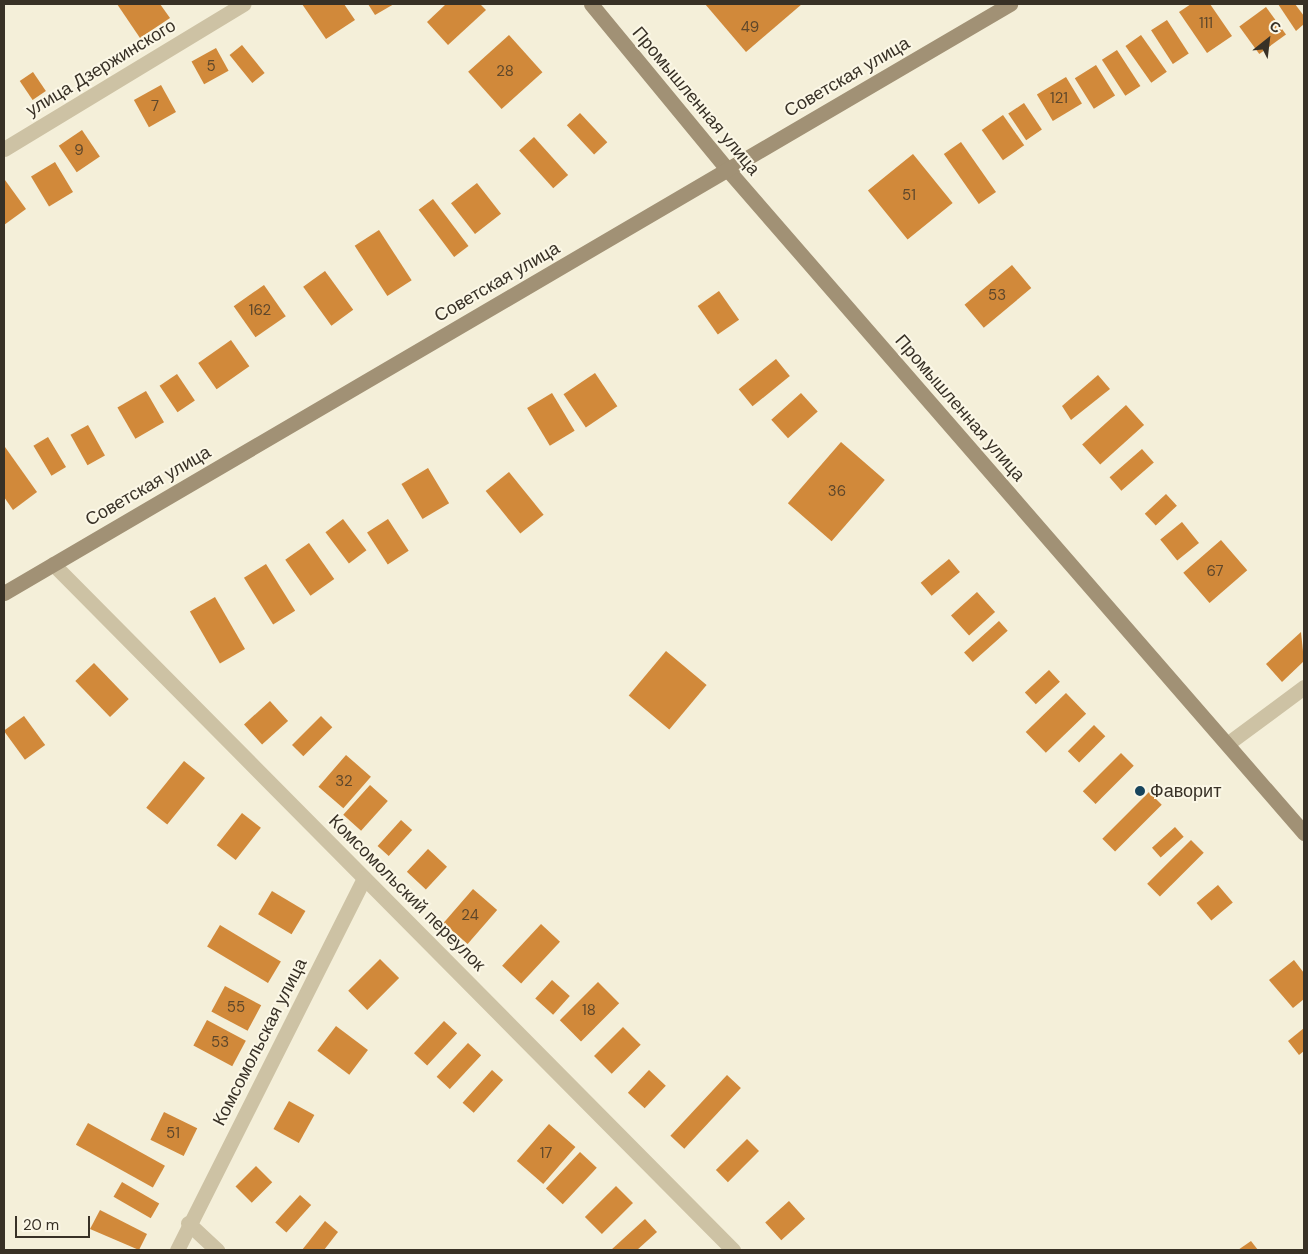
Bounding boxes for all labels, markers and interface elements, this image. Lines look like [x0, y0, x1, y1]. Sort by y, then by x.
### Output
street label: улица Дзержинского [22, 15, 180, 121]
house number: 111 [1199, 15, 1213, 33]
north arrow [1243, 15, 1293, 65]
text: С [1266, 17, 1284, 37]
house number: 49 [741, 19, 759, 37]
street label: Промышленная улица [628, 22, 764, 180]
street label: Советская улица [780, 32, 914, 122]
house number: 5 [206, 58, 216, 76]
house number: 28 [496, 63, 514, 81]
house number: 121 [1050, 90, 1068, 108]
house number: 7 [151, 98, 159, 116]
house number: 9 [74, 142, 84, 160]
house number: 51 [902, 187, 916, 205]
street label: Советская улица [430, 237, 564, 327]
house number: 53 [988, 287, 1006, 305]
house number: 162 [249, 302, 271, 320]
street label: Промышленная улица [890, 330, 1030, 486]
street label: Советская улица [81, 441, 215, 531]
house number: 36 [828, 483, 846, 501]
house number: 67 [1206, 563, 1224, 581]
house number: 32 [335, 773, 353, 791]
place label: Фаворит [1150, 780, 1221, 802]
marker: Фаворит [1134, 785, 1146, 797]
street label: Комсомольский переулок [324, 810, 490, 976]
house number: 24 [461, 907, 479, 925]
street label: Комсомольская улица [208, 955, 312, 1129]
house number: 55 [227, 999, 245, 1017]
house number: 18 [582, 1002, 596, 1020]
house number: 53 [211, 1034, 229, 1052]
house number: 51 [166, 1125, 180, 1143]
house number: 17 [540, 1145, 552, 1163]
scale bar [18, 1206, 92, 1238]
text: 20 m [23, 1215, 59, 1235]

